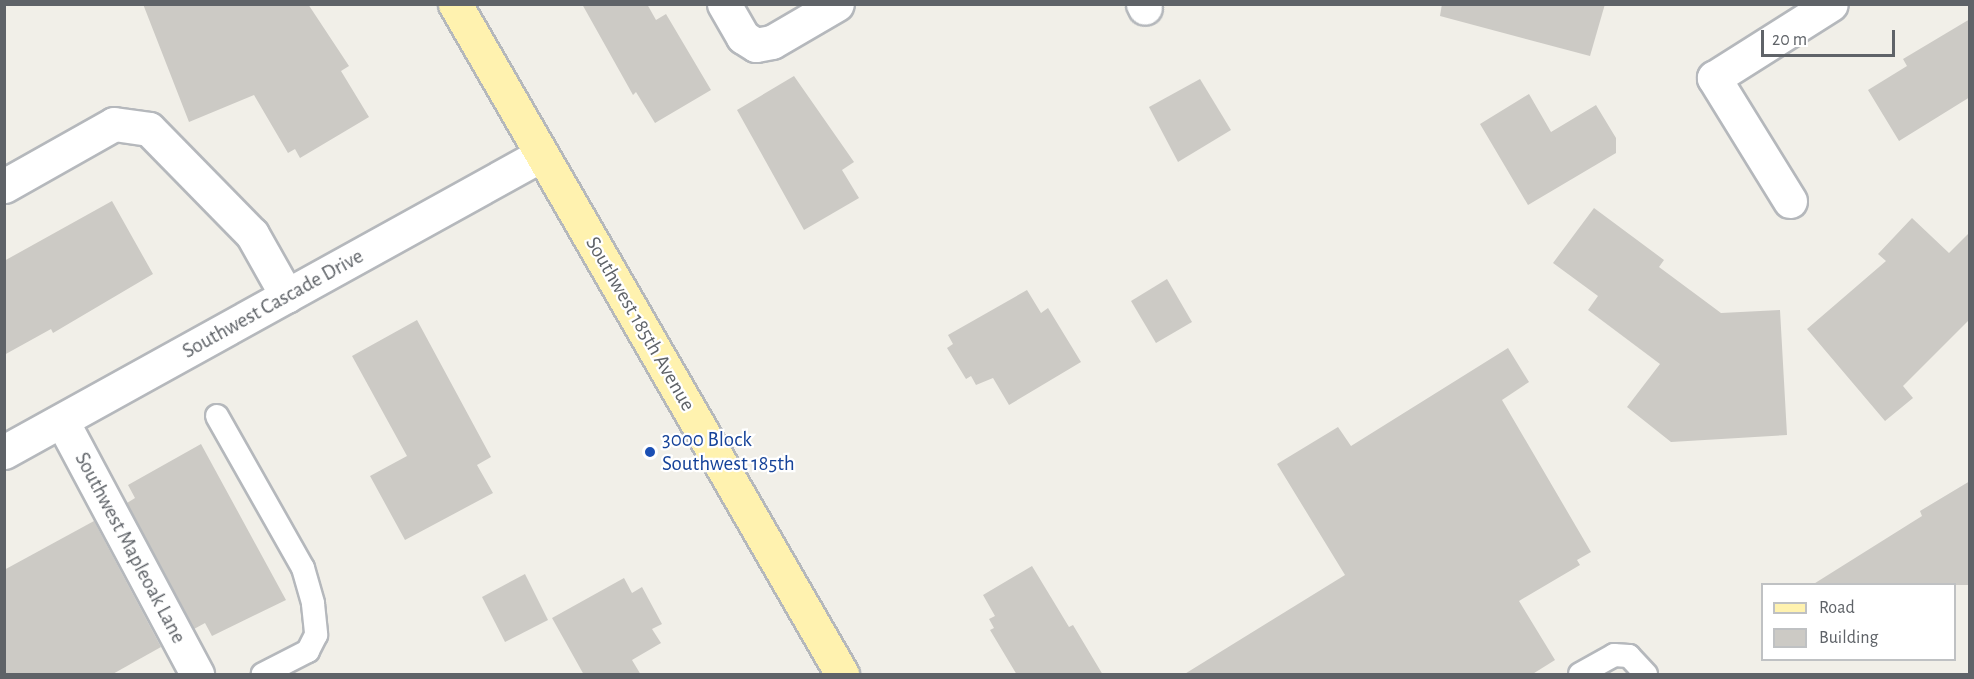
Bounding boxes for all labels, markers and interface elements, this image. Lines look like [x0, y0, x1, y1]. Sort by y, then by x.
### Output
scale bar [1764, 18, 1898, 56]
text: 20 m [1772, 31, 1807, 49]
street label: Southwest 185th Avenue [580, 232, 700, 416]
street label: Southwest Cascade Drive [178, 244, 368, 364]
place label: 3000 Block Southwest 185th [662, 427, 795, 477]
marker: 3000 Block Southwest 185th [643, 445, 657, 459]
street label: Southwest Mapleoak Lane [69, 448, 191, 648]
legend [1761, 583, 1956, 661]
text: Road [1819, 599, 1855, 617]
text: Building [1819, 629, 1878, 647]

